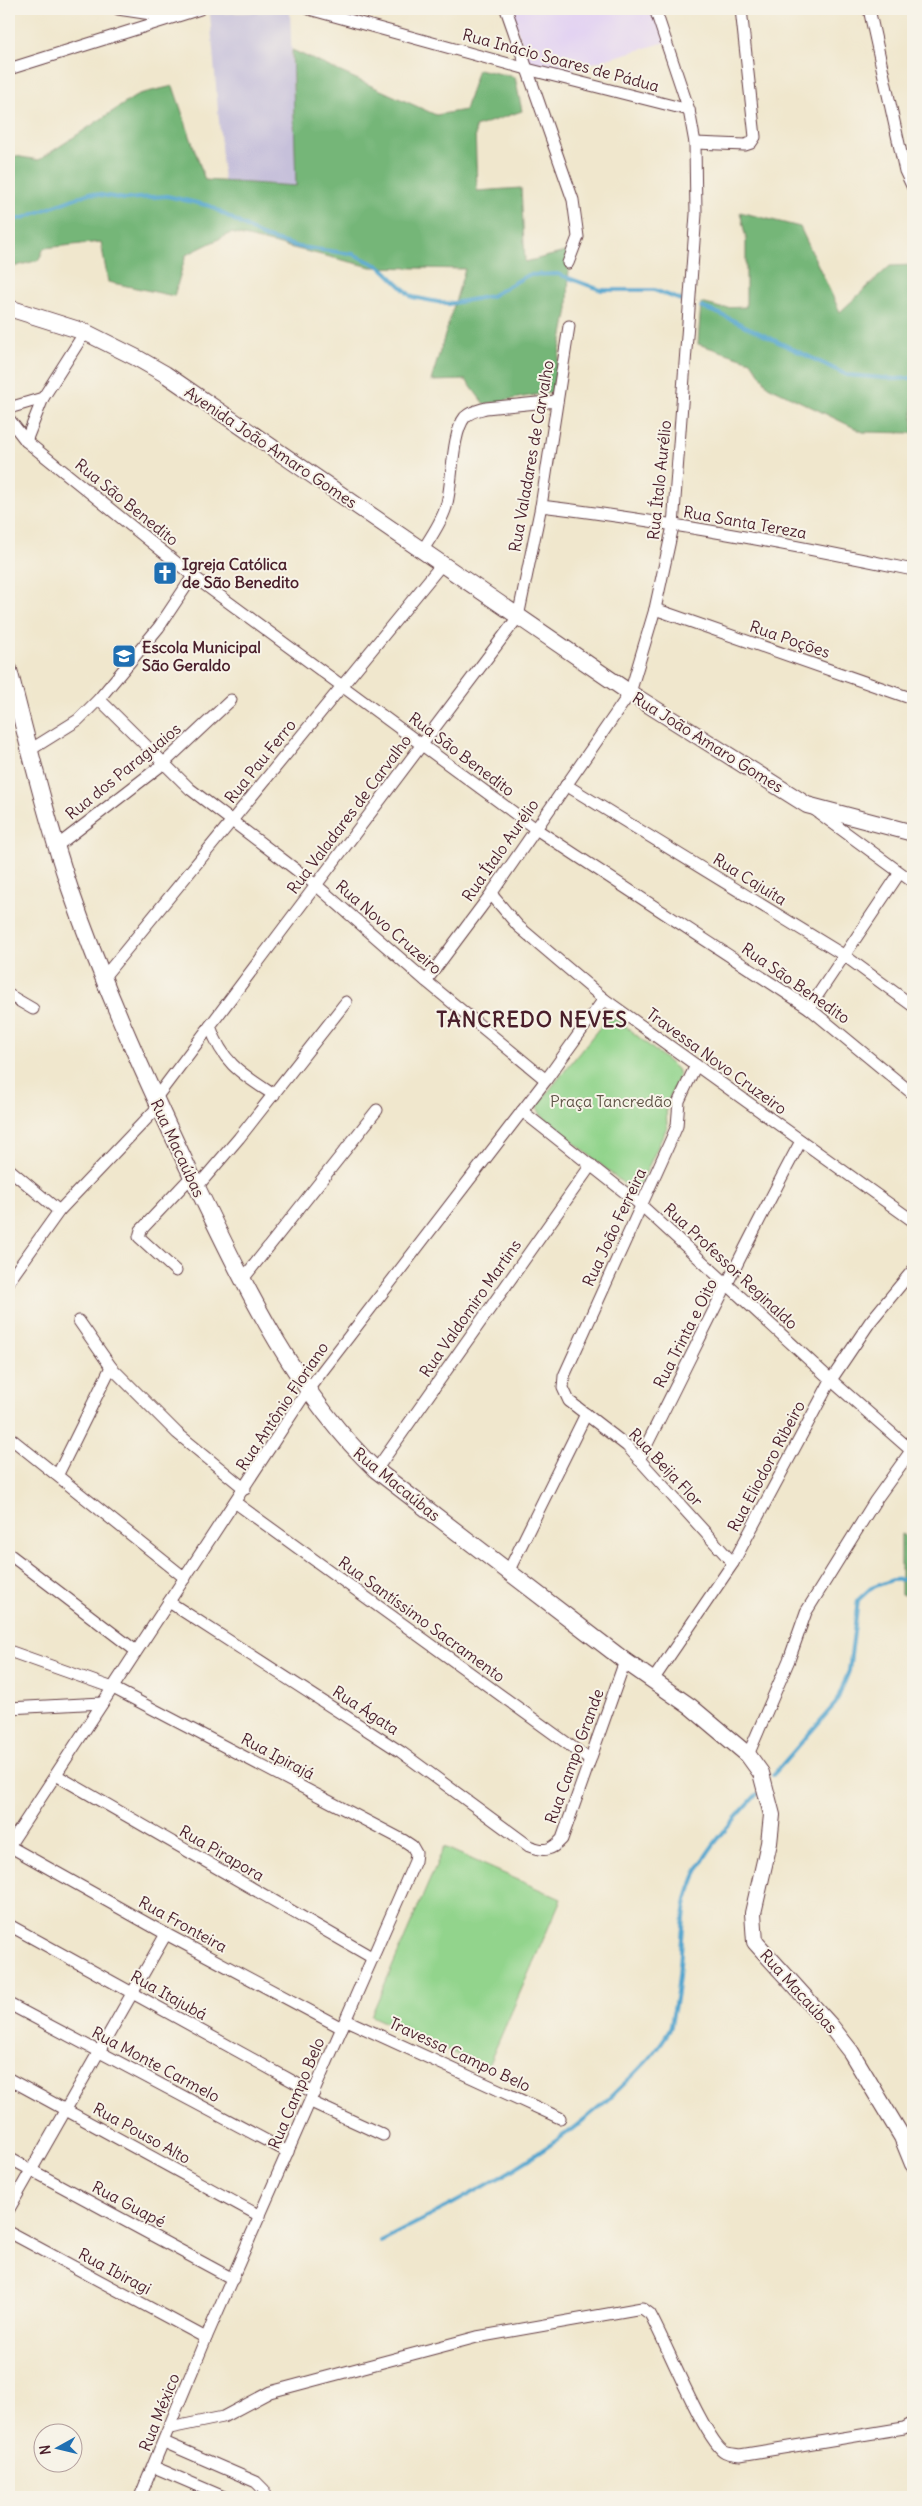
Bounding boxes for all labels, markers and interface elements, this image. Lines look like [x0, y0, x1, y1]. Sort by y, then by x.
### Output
street label: Rua Inácio Soares de Pádua [461, 24, 661, 96]
street label: Rua Valadares de Carvalho [504, 359, 558, 553]
street label: Avenida João Amaro Gomes [181, 382, 361, 512]
street label: Rua Ítalo Aurélio [643, 419, 675, 541]
street label: Rua São Benedito [71, 454, 183, 550]
street label: Rua Santa Tereza [682, 501, 808, 543]
place label: Igreja Católica de São Benedito [182, 554, 299, 592]
church icon: Igreja Católica de São Benedito [152, 560, 178, 586]
street label: Rua Poções [747, 616, 833, 662]
place label: Escola Municipal São Geraldo [142, 637, 261, 675]
school or university icon: Escola Municipal São Geraldo [111, 643, 137, 669]
street label: Rua João Amaro Gomes [629, 687, 787, 797]
street label: Rua São Benedito [405, 708, 519, 800]
street label: Rua Pau Ferro [220, 715, 300, 807]
street label: Rua dos Paraguaios [61, 718, 185, 824]
street label: Rua Valadares de Carvalho [283, 730, 415, 898]
street label: Rua Ítalo Aurélio [457, 795, 543, 905]
street label: Rua Cajuíta [710, 849, 790, 909]
street label: Rua Novo Cruzeiro [332, 875, 446, 979]
street label: Rua São Benedito [738, 938, 854, 1028]
street label: Travessa Novo Cruzeiro [643, 1003, 791, 1119]
district label: TANCREDO NEVES [436, 1006, 628, 1033]
park label: Praça Tancredão [550, 1091, 672, 1111]
street label: Rua Macaúbas [147, 1096, 209, 1200]
street label: Rua João Ferreira [578, 1165, 650, 1289]
street label: Rua Professor Reginaldo [660, 1199, 802, 1333]
street label: Rua Valdomiro Martins [415, 1235, 525, 1381]
street label: Rua Trinta e Oito [649, 1275, 721, 1391]
street label: Rua Antônio Floriano [232, 1338, 332, 1474]
street label: Rua Eliodoro Ribeiro [723, 1397, 809, 1535]
street label: Rua Beija Flor [625, 1424, 708, 1511]
street label: Rua Macaúbas [350, 1443, 444, 1525]
street label: Rua Santíssimo Sacramento [335, 1552, 509, 1686]
street label: Rua Ágata [329, 1681, 403, 1739]
street label: Rua Campo Grande [540, 1686, 608, 1826]
street label: Rua Ipirajá [238, 1728, 318, 1784]
street label: Rua Pirapora [176, 1821, 268, 1885]
street label: Rua Fronteira [135, 1891, 231, 1957]
street label: Rua Macaúbas [756, 1945, 842, 2037]
street label: Rua Itajubá [127, 1966, 211, 2024]
street label: Travessa Campo Belo [386, 2012, 534, 2096]
street label: Rua Monte Carmelo [89, 2022, 223, 2106]
street label: Rua Campo Belo [263, 2034, 329, 2152]
street label: Rua Pouso Alto [90, 2098, 194, 2168]
street label: Rua Guapé [89, 2176, 169, 2232]
street label: Rua Ibiragi [75, 2243, 155, 2299]
street label: Rua México [134, 2370, 184, 2454]
north arrow [32, 2424, 82, 2474]
text: N [36, 2444, 55, 2456]

